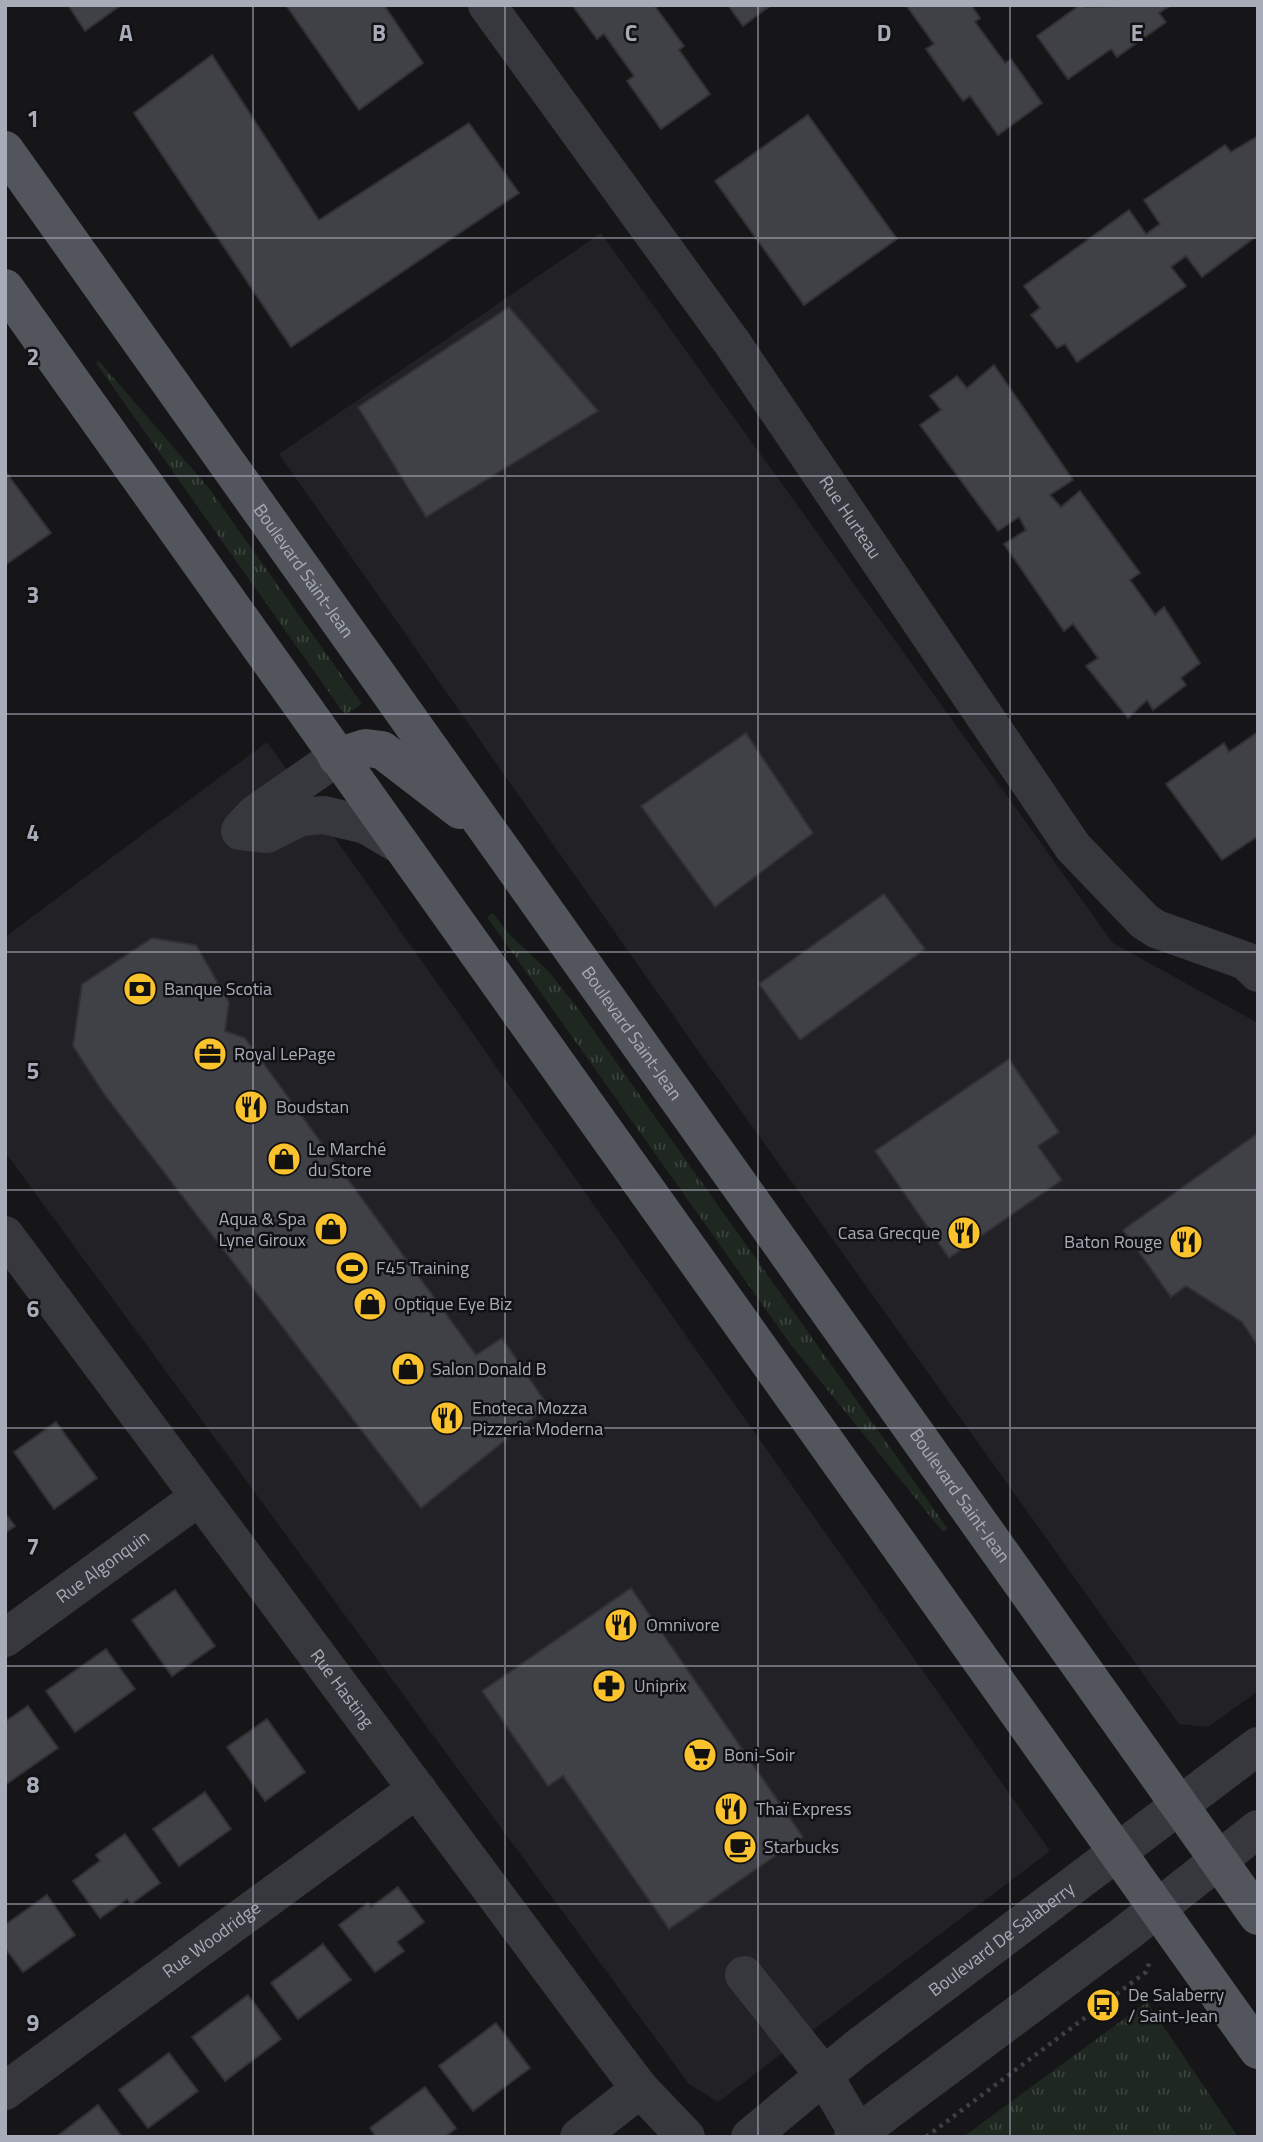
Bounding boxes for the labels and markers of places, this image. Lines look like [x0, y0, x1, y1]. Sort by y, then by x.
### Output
bank icon: Banque Scotia [121, 970, 159, 1008]
place label: Banque Scotia [164, 975, 272, 1002]
office icon: Royal LePage [191, 1035, 229, 1073]
place label: Royal LePage [234, 1040, 335, 1067]
restaurant icon: Boudstan [232, 1088, 270, 1126]
place label: Boudstan [276, 1093, 349, 1120]
place label: Le Marché du Store [308, 1135, 386, 1183]
shop icon: Le Marché du Store [265, 1140, 303, 1178]
place label: Aqua & Spa Lyne Giroux [219, 1205, 306, 1253]
shop icon: Aqua & Spa Lyne Giroux [312, 1210, 350, 1248]
restaurant icon: Casa Grecque [945, 1214, 983, 1252]
place label: Casa Grecque [838, 1219, 940, 1246]
restaurant icon: Baton Rouge [1167, 1223, 1205, 1261]
place label: Baton Rouge [1064, 1228, 1162, 1255]
sports icon: F45 Training [333, 1249, 371, 1287]
place label: F45 Training [376, 1254, 469, 1281]
shop icon: Optique Eye Biz [351, 1285, 389, 1323]
place label: Optique Eye Biz [394, 1290, 512, 1317]
shop icon: Salon Donald B [389, 1350, 427, 1388]
place label: Salon Donald B [432, 1355, 547, 1382]
place label: Enoteca Mozza Pizzeria Moderna [472, 1394, 603, 1442]
restaurant icon: Enoteca Mozza Pizzeria Moderna [428, 1399, 466, 1437]
restaurant icon: Omnivore [602, 1606, 640, 1644]
place label: Omnivore [646, 1611, 720, 1638]
pharmacy icon: Uniprix [590, 1667, 628, 1705]
place label: Uniprix [634, 1672, 687, 1699]
supermarket icon: Boni-Soir [681, 1736, 719, 1774]
place label: Boni-Soir [724, 1741, 795, 1768]
restaurant icon: Thaï Express [712, 1790, 750, 1828]
place label: Thaï Express [756, 1795, 852, 1822]
cafe icon: Starbucks [721, 1828, 759, 1866]
place label: Starbucks [764, 1833, 839, 1860]
place label: De Salaberry / Saint-Jean [1128, 1981, 1225, 2029]
bus stop icon: De Salaberry / Saint-Jean [1084, 1986, 1122, 2024]

